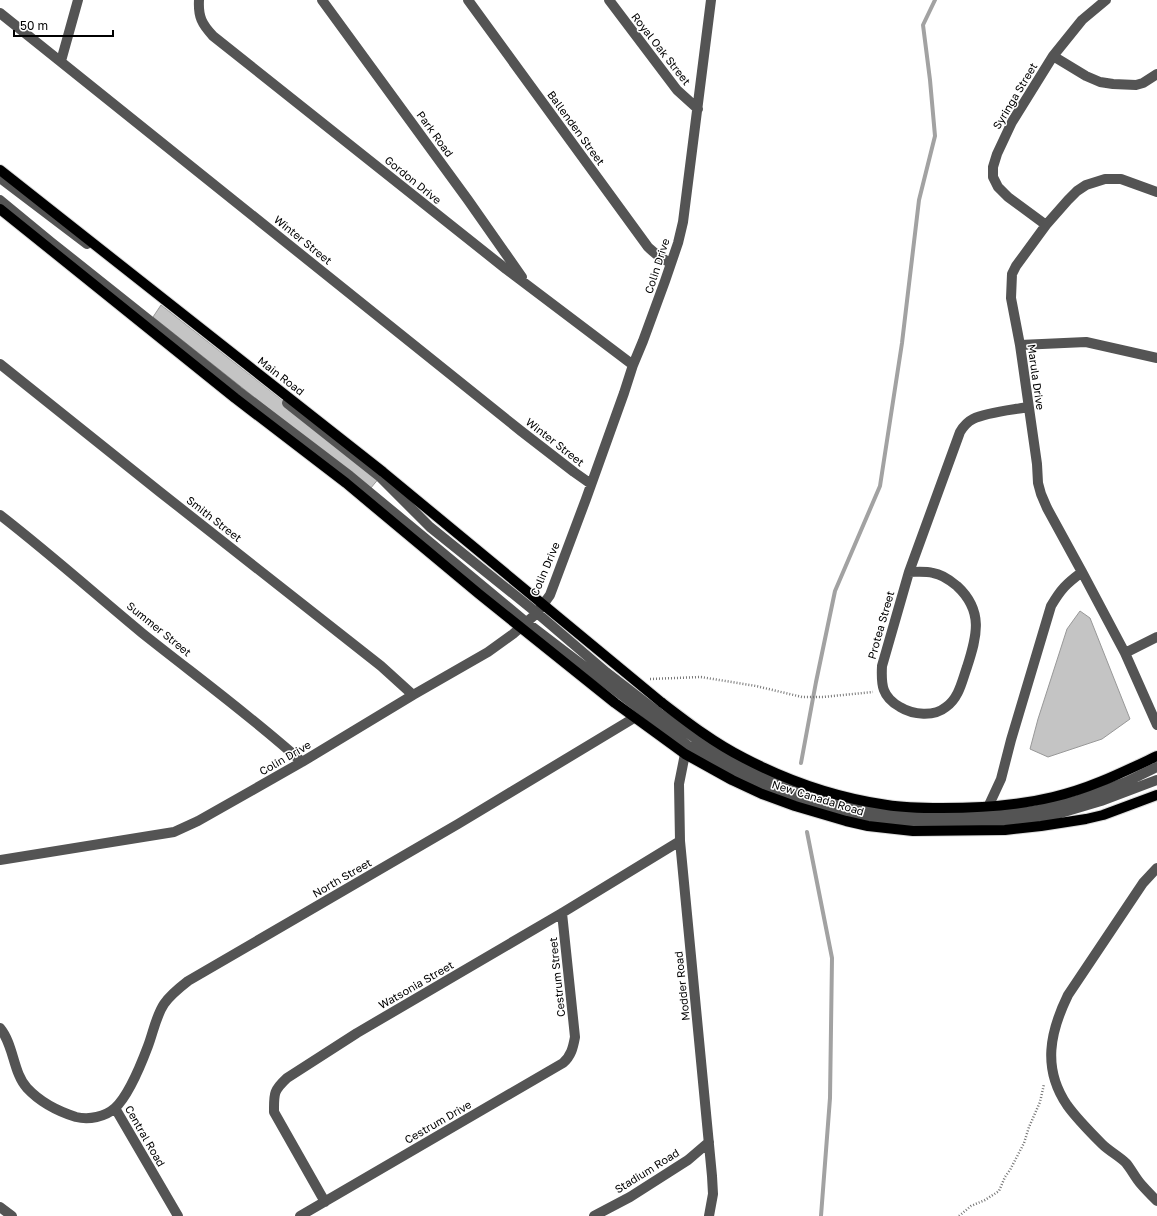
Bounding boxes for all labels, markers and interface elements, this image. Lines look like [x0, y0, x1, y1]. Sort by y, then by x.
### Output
street label: Royal Oak Street [629, 10, 694, 87]
scale bar [14, 12, 113, 38]
text: 50 m [20, 18, 48, 33]
street label: Syringa Street [990, 60, 1040, 131]
street label: Ballenden Street [545, 88, 608, 167]
street label: Park Road [414, 108, 456, 159]
street label: Gordon Drive [383, 153, 444, 206]
street label: Winter Street [272, 212, 335, 267]
street label: Colin Drive [641, 237, 672, 295]
street label: Marula Drive [1025, 343, 1048, 411]
street label: Main Road [256, 354, 307, 398]
street label: Winter Street [524, 415, 587, 468]
street label: Smith Street [184, 493, 244, 544]
street label: Colin Drive [527, 540, 562, 598]
street label: Protea Street [865, 589, 896, 660]
street label: Summer Street [124, 599, 194, 659]
street label: Colin Drive [257, 738, 313, 778]
street label: New Canada Road [771, 777, 866, 818]
street label: North Street [310, 855, 374, 900]
street label: Cestrum Street [546, 937, 567, 1018]
street label: Modder Road [671, 951, 692, 1022]
street label: Watsonia Street [376, 958, 456, 1011]
street label: Cestrum Drive [402, 1097, 473, 1146]
street label: Central Road [123, 1103, 168, 1169]
street label: Stadium Road [612, 1146, 681, 1195]

